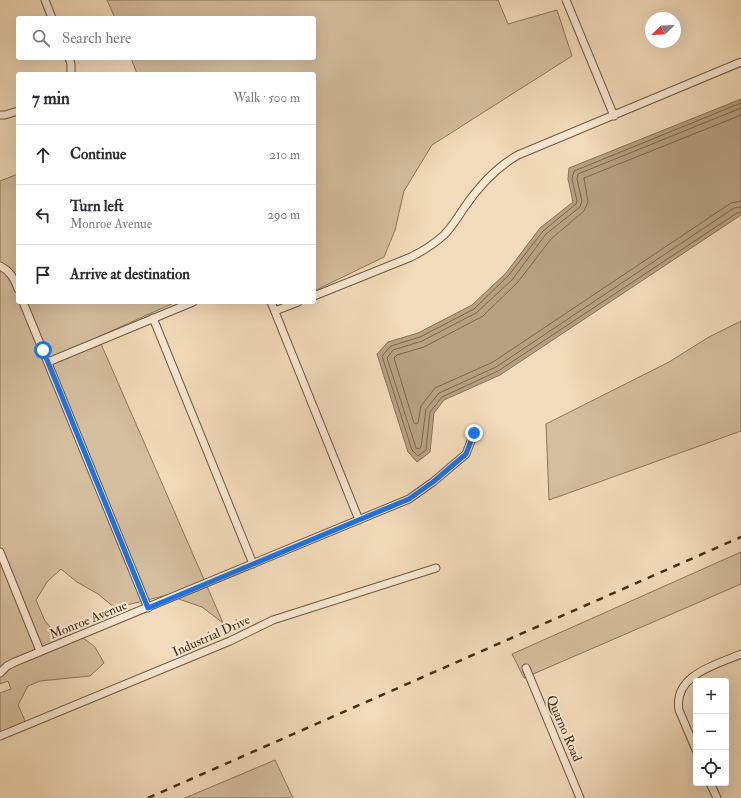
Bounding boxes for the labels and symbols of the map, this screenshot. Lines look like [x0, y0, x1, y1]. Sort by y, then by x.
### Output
north arrow [645, 12, 681, 48]
route start [34, 341, 52, 359]
route end [465, 424, 483, 442]
street label: Monroe Avenue [47, 597, 130, 643]
street label: Industrial Drive [170, 611, 253, 660]
street label: Quarno Road [543, 693, 585, 765]

